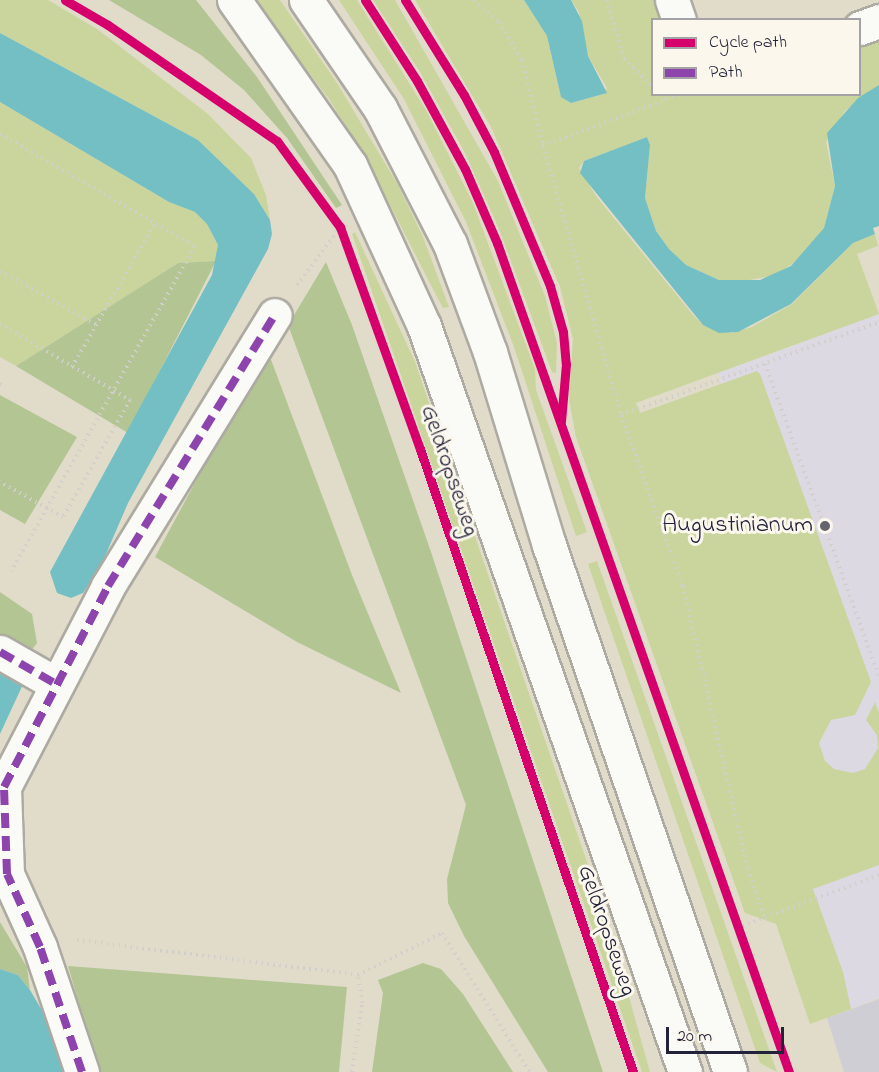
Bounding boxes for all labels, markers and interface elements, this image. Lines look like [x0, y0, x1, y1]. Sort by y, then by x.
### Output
legend [651, 18, 861, 96]
text: Cycle path [709, 30, 787, 56]
text: Path [709, 60, 743, 86]
street label: Geldropseweg [413, 402, 485, 540]
place label: Augustinianum [662, 512, 813, 540]
marker: Augustinianum [818, 519, 832, 533]
street label: Geldropseweg [570, 862, 642, 1000]
scale bar [669, 1015, 788, 1053]
text: 20 m [677, 1024, 712, 1050]

